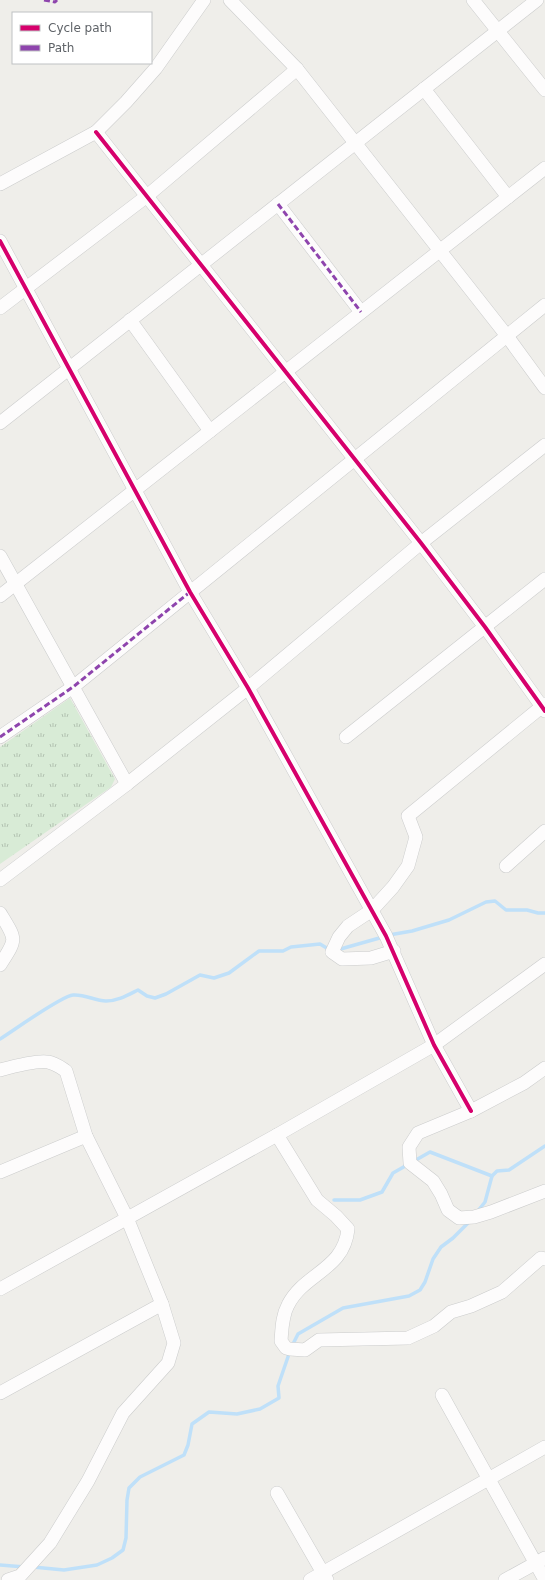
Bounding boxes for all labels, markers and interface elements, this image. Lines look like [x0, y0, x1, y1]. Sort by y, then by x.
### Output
legend [12, 12, 152, 64]
text: Cycle path [48, 21, 112, 35]
text: Path [48, 41, 74, 55]

